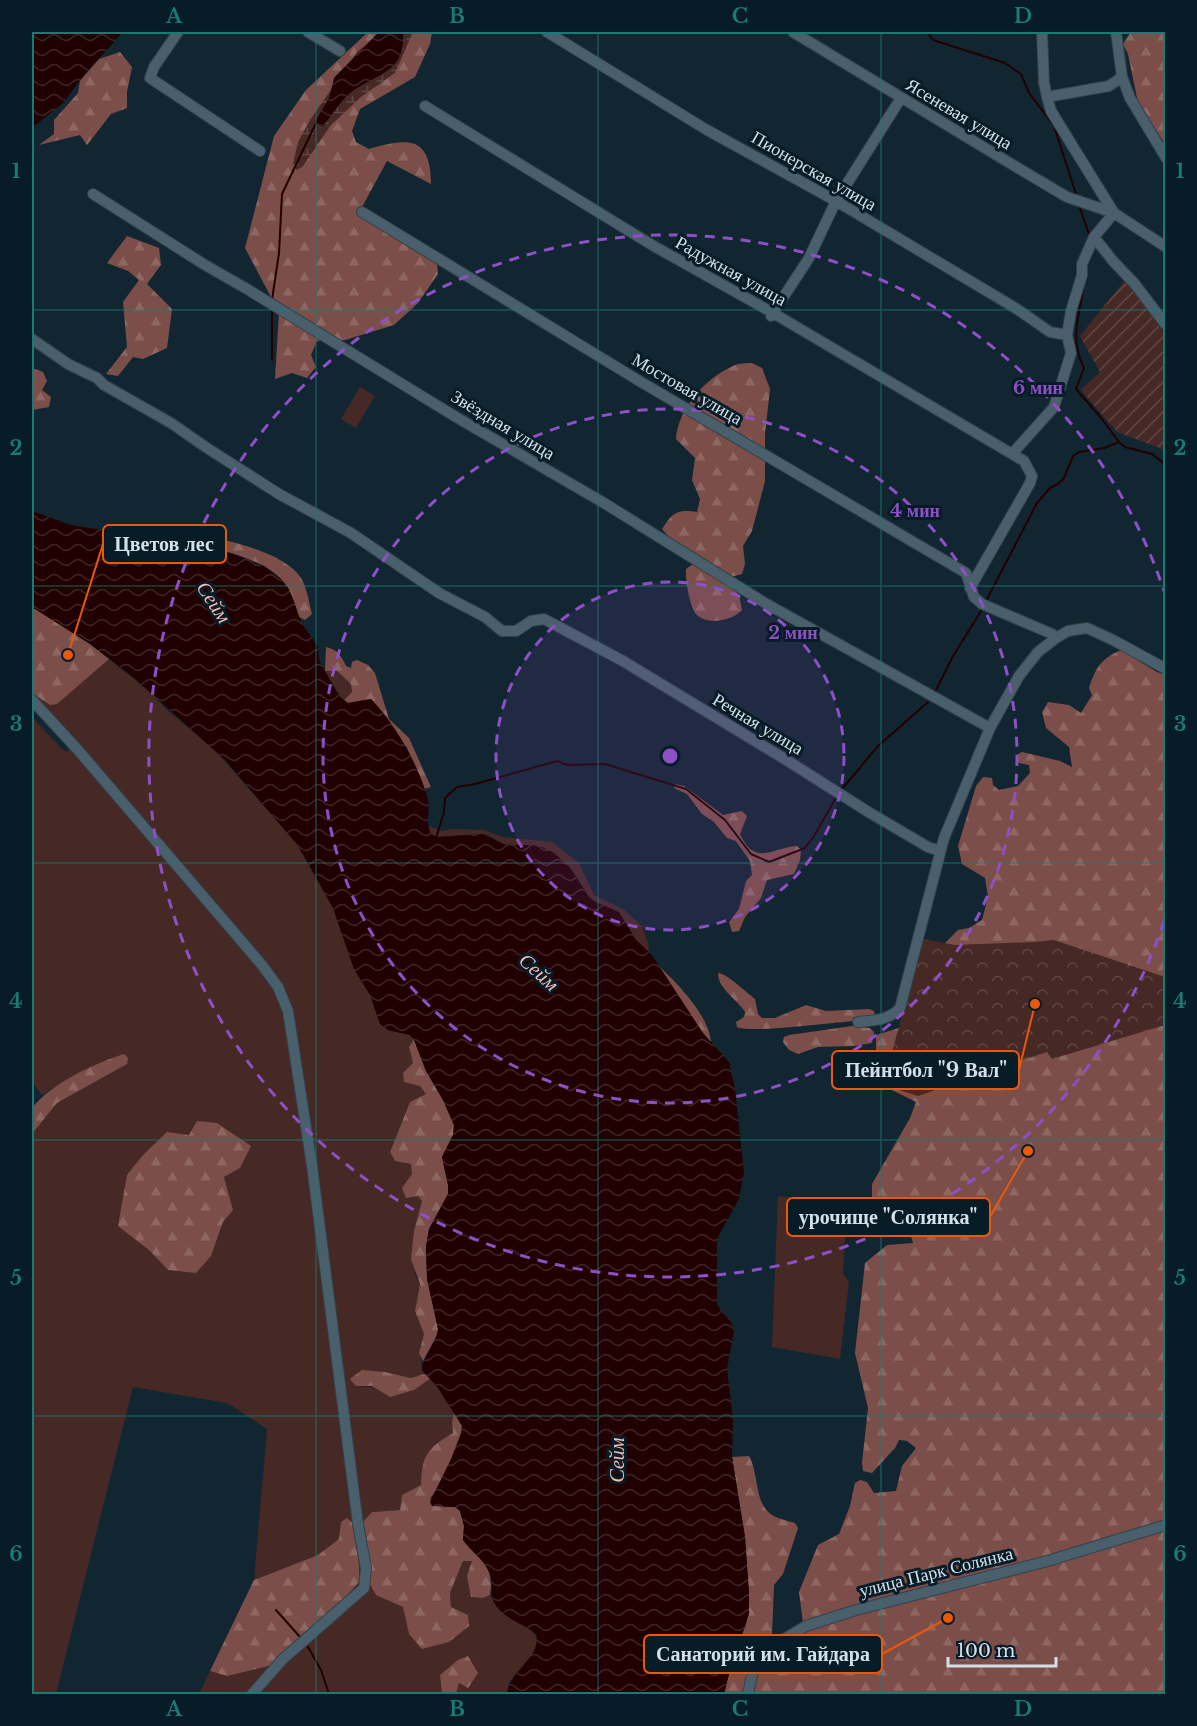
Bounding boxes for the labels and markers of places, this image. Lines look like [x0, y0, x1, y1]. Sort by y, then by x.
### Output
callout: Цветов лес [103, 525, 226, 563]
centre of rings [660, 746, 680, 766]
callout: Пейнтбол "9 Вал" [832, 1051, 1019, 1089]
callout: урочище "Солянка" [787, 1198, 990, 1236]
callout: Санаторий им. Гайдара [644, 1635, 882, 1673]

